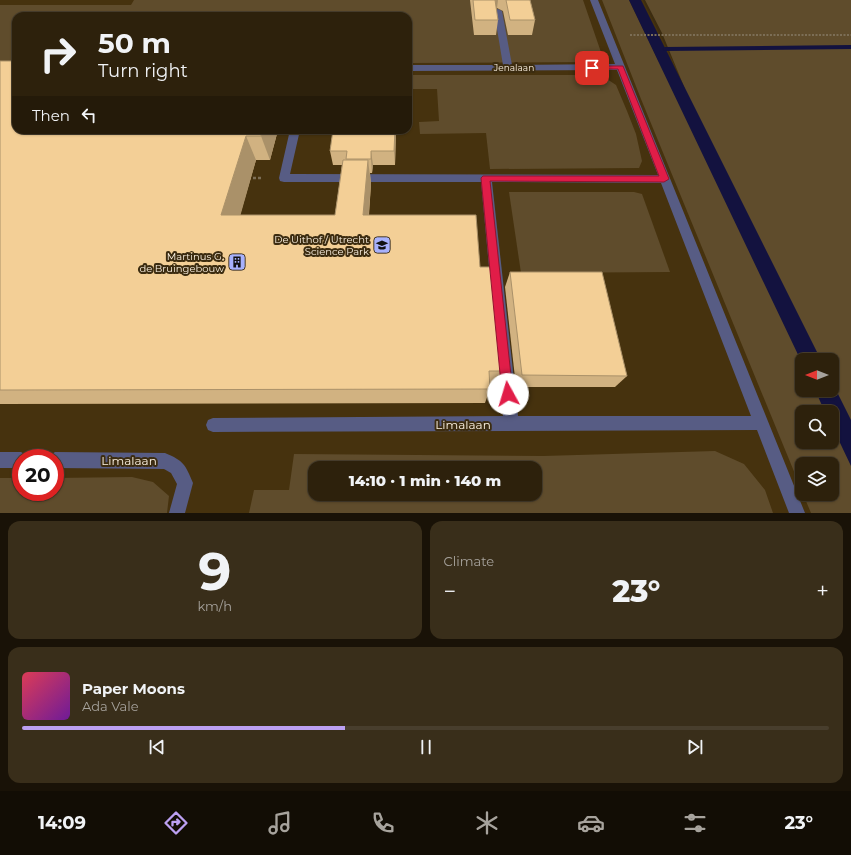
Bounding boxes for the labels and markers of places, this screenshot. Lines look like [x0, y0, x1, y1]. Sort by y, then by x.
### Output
pin [575, 51, 609, 85]
place label: De Uithof / Utrecht Science Park [274, 233, 369, 258]
school or university icon: De Uithof / Utrecht Science Park [372, 235, 392, 255]
place label: Martinus G. de Bruingebouw [139, 250, 224, 275]
building icon: Martinus G. de Bruingebouw [227, 252, 247, 272]

